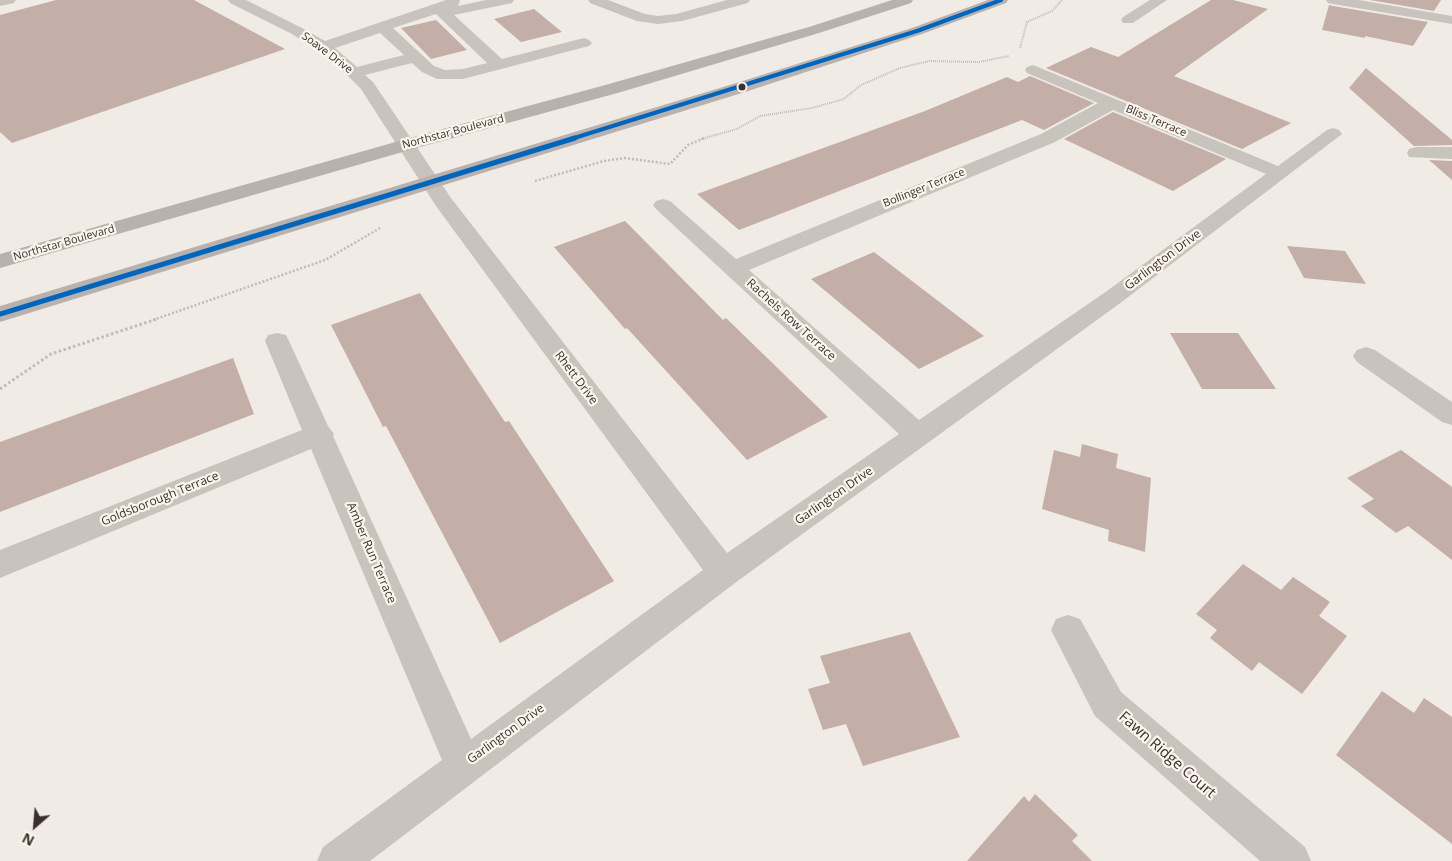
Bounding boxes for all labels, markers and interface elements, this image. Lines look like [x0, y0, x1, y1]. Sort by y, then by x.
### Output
street label: Soave Drive [299, 30, 355, 76]
unlabelled marker [737, 82, 747, 92]
street label: Bliss Terrace [1124, 102, 1188, 140]
street label: Northstar Boulevard [401, 112, 505, 152]
street label: Bollinger Terrace [881, 166, 967, 210]
street label: Northstar Boulevard [12, 222, 116, 264]
street label: Garlington Drive [1122, 227, 1204, 293]
street label: Rachels Row Terrace [743, 276, 839, 364]
street label: Rhett Drive [551, 349, 601, 407]
street label: Garlington Drive [792, 464, 876, 528]
street label: Goldsborough Terrace [99, 469, 221, 529]
street label: Amber Run Terrace [343, 500, 399, 606]
street label: Garlington Drive [465, 701, 547, 767]
street label: Fawn Ridge Court [1115, 708, 1219, 802]
north arrow [10, 801, 60, 851]
text: N [19, 829, 37, 851]

